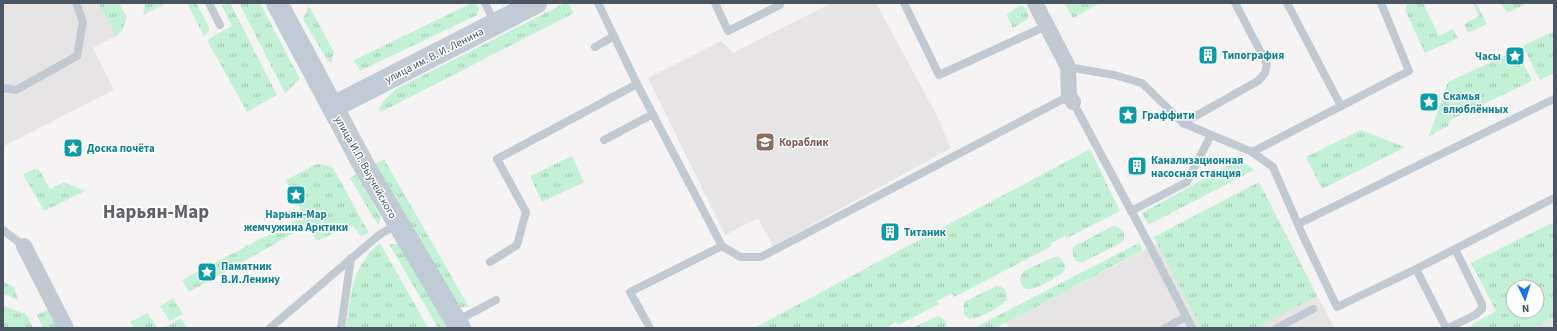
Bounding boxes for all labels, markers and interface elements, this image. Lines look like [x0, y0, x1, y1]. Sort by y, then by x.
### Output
street label: улица им. В. И. Ленина [382, 24, 486, 87]
building icon: Типография [1197, 44, 1219, 66]
place icon: Часы [1504, 45, 1526, 67]
place label: Типография [1222, 48, 1284, 63]
place label: Часы [1475, 49, 1501, 64]
place label: Скамья влюблённых [1443, 89, 1509, 117]
place icon: Скамья влюблённых [1418, 91, 1440, 113]
place icon: Граффити [1117, 104, 1139, 126]
place label: Граффити [1142, 108, 1195, 123]
street label: улица И.П. Выучейского [331, 113, 400, 221]
school or university icon: Кораблик [754, 131, 776, 153]
place label: Кораблик [779, 135, 828, 150]
place icon: Доска почёта [62, 137, 84, 159]
place label: Доска почёта [87, 141, 155, 156]
place label: Канализационная насосная станция [1151, 153, 1243, 181]
building icon: Канализационная насосная станция [1126, 155, 1148, 177]
place icon: Нарьян-Мар жемчужина Арктики [285, 184, 307, 206]
district label: Нарьян-Мар [103, 199, 209, 226]
place label: Нарьян-Мар жемчужина Арктики [244, 207, 348, 235]
building icon: Титаник [879, 221, 901, 243]
place label: Титаник [904, 225, 946, 240]
place label: Памятник В.И.Ленину [221, 259, 280, 287]
place icon: Памятник В.И.Ленину [196, 261, 218, 283]
north arrow [1505, 279, 1545, 319]
text: N [1521, 301, 1530, 316]

